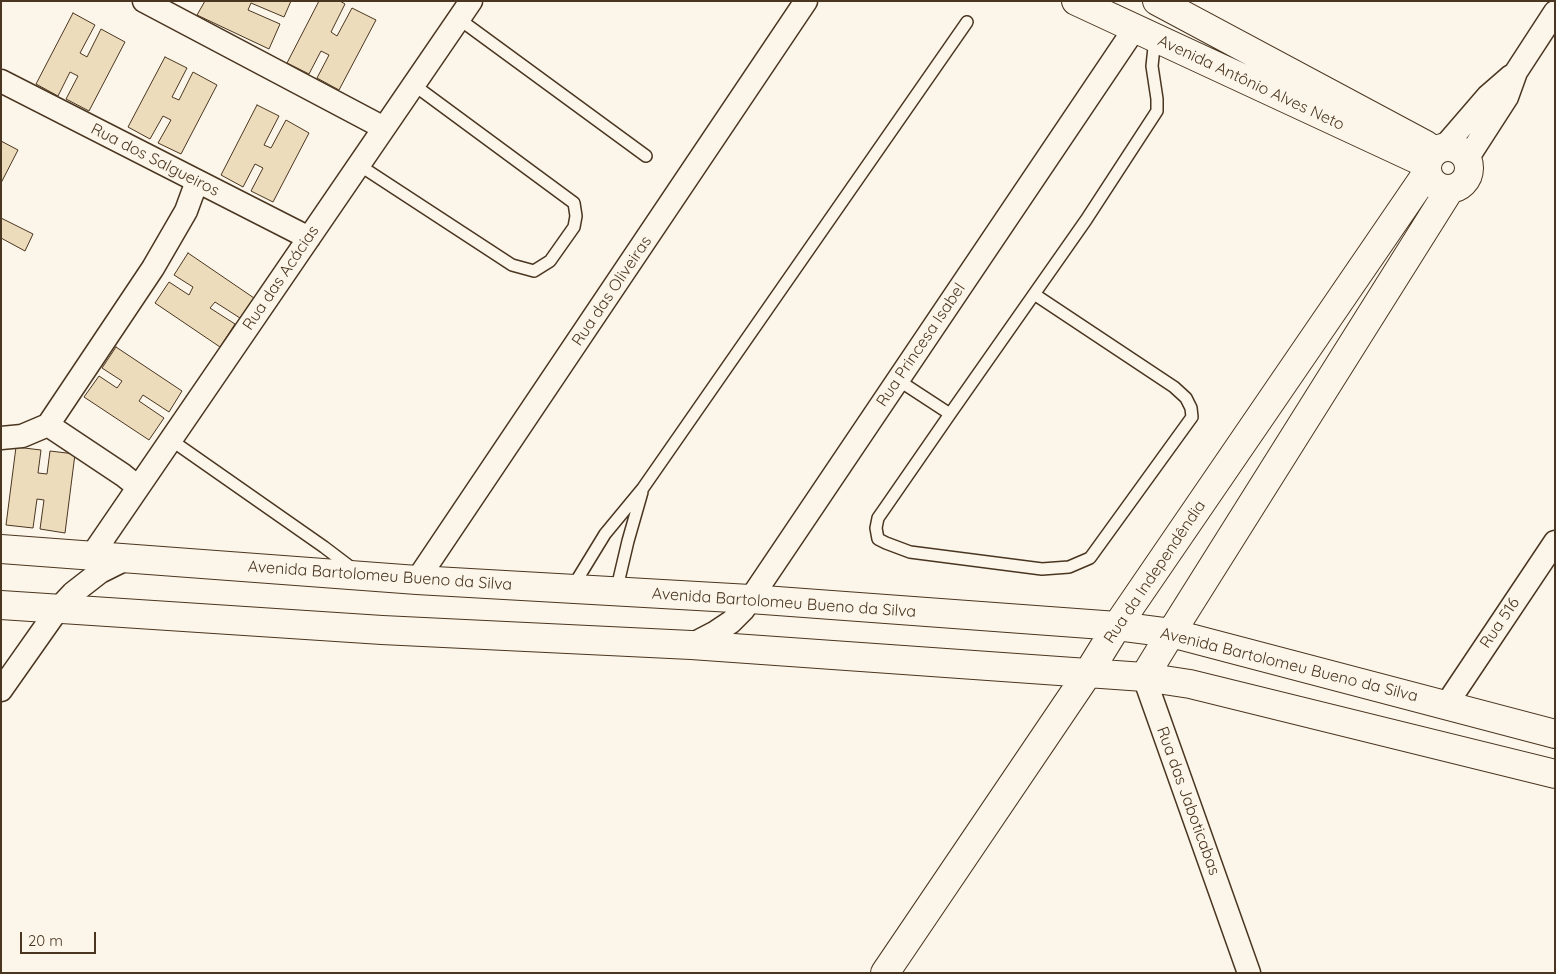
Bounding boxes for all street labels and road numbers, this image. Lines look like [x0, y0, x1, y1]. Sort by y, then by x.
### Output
street label: Avenida Antônio Alves Neto [1155, 31, 1347, 135]
street label: Rua dos Salgueiros [88, 119, 222, 201]
street label: Rua das Acácias [239, 222, 323, 334]
street label: Rua das Oliveiras [568, 232, 656, 350]
street label: Rua Princesa Isabel [873, 280, 969, 410]
street label: Rua da Independêndia [1100, 497, 1210, 647]
street label: Avenida Bartolomeu Bueno da Silva [247, 557, 513, 595]
street label: Avenida Bartolomeu Bueno da Silva [651, 584, 917, 622]
street label: Rua 516 [1476, 594, 1524, 652]
street label: Avenida Bartolomeu Bueno da Silva [1158, 624, 1420, 706]
street label: Rua das Jaboticabas [1152, 724, 1224, 878]

